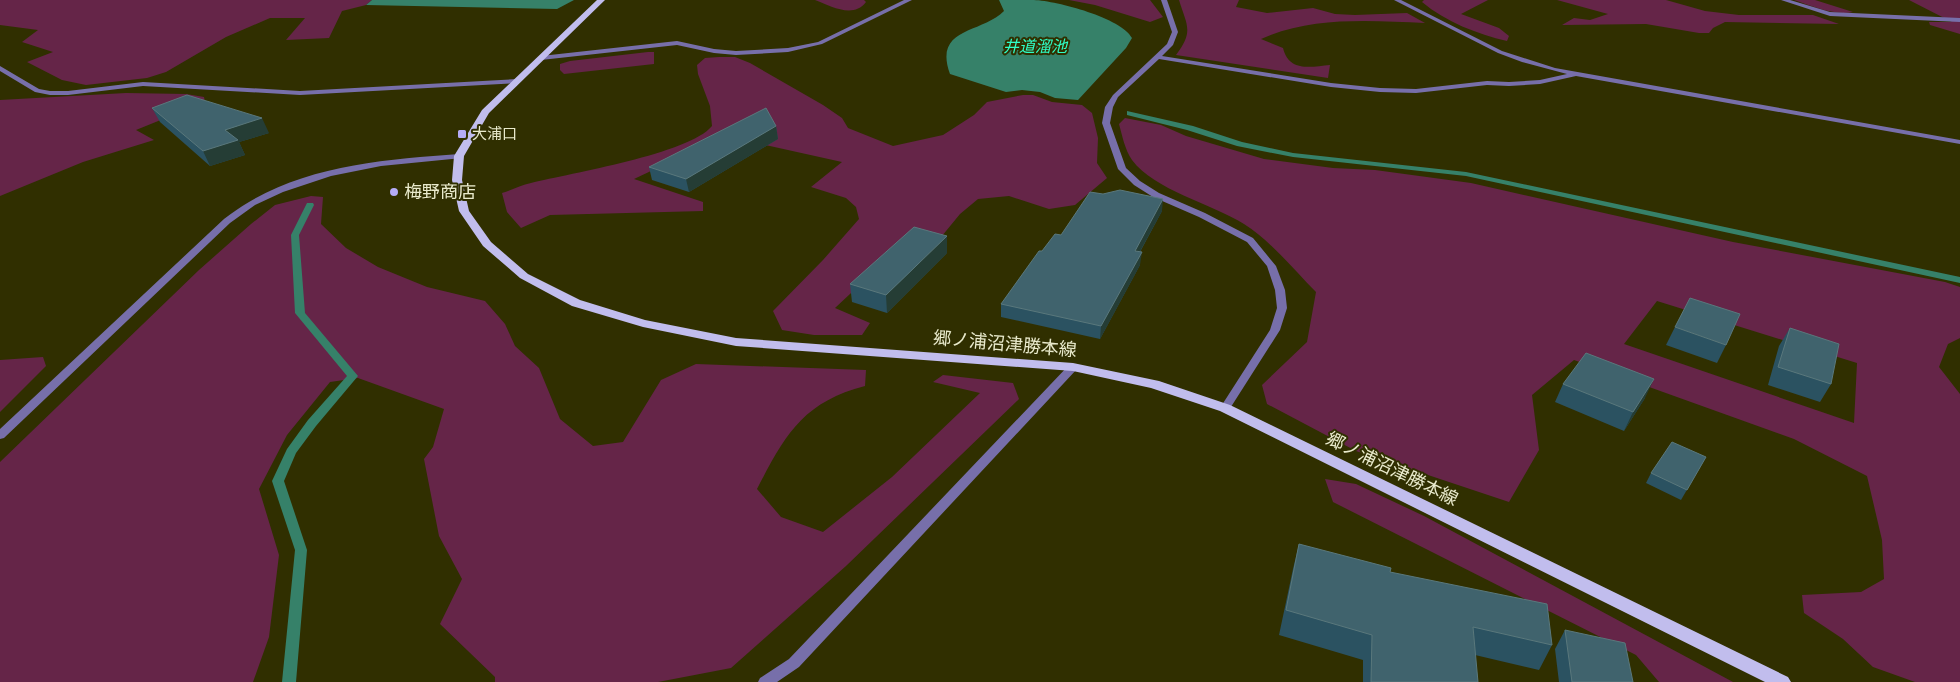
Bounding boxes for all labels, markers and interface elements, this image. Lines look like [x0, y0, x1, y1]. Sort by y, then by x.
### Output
water label: 井道溜池 [1003, 37, 1069, 56]
place label: 大浦口 [472, 125, 517, 143]
marker: 大浦口 [456, 128, 468, 140]
place label: 梅野商店 [404, 181, 476, 203]
marker: 梅野商店 [388, 186, 400, 198]
street label: 郷ノ浦沼津勝本線 [932, 327, 1078, 361]
street label: 郷ノ浦沼津勝本線 [1322, 428, 1462, 510]

